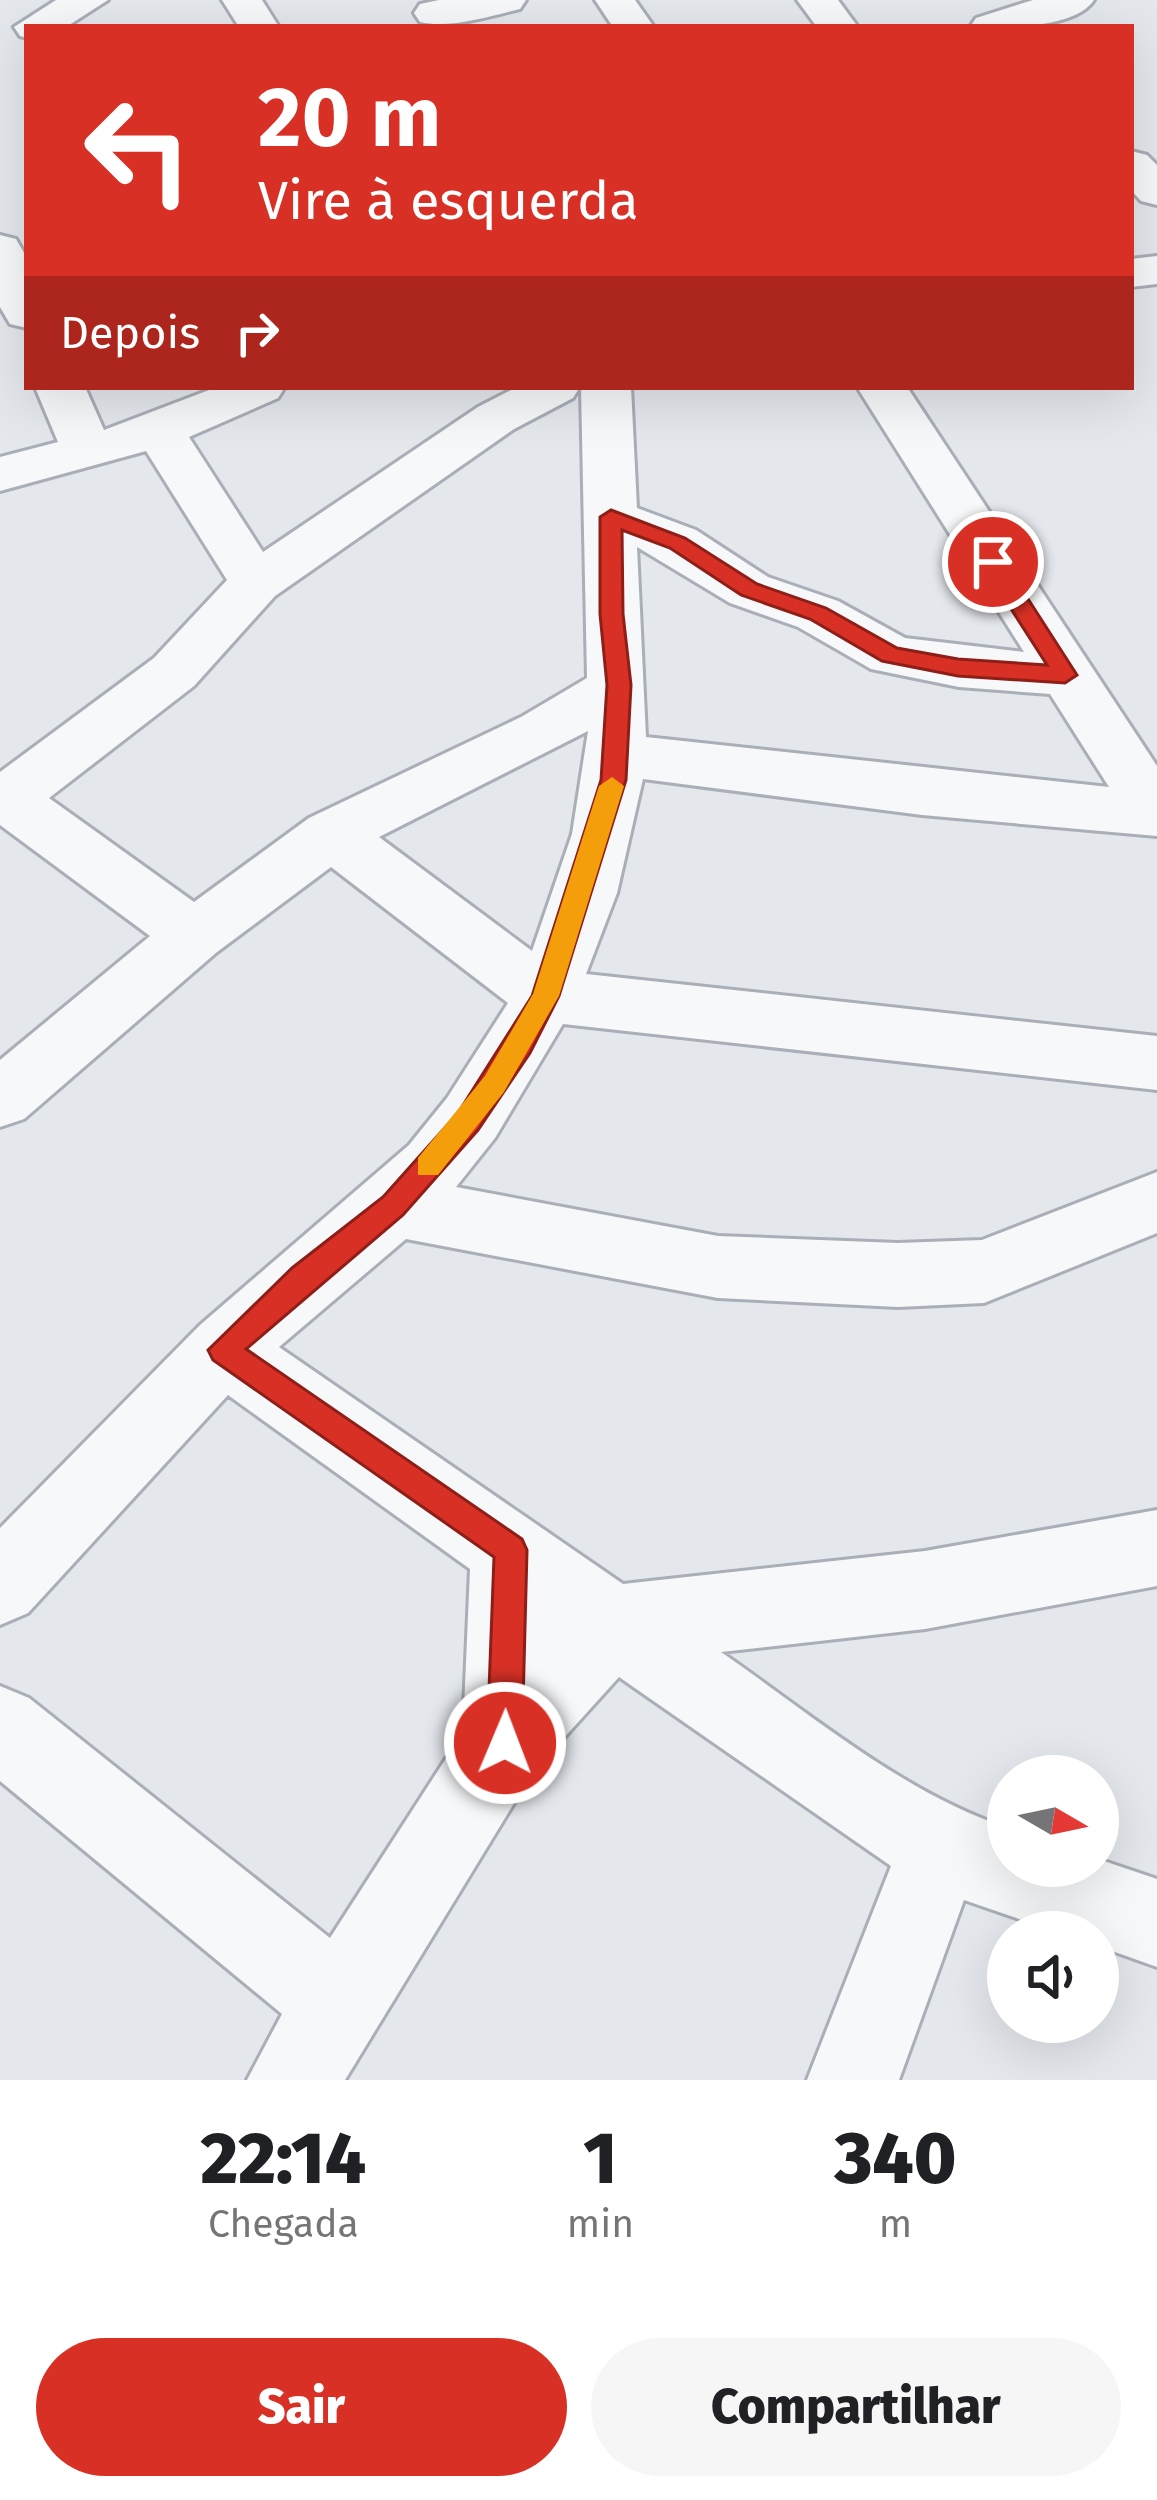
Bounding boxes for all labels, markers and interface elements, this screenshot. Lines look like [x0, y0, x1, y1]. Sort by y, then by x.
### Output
text: 20 m [258, 67, 441, 168]
icon: left [60, 72, 216, 228]
text: Vire à esquerda [258, 169, 639, 233]
icon: right [224, 300, 290, 366]
text: Depois [60, 306, 200, 360]
pin [942, 511, 1044, 613]
icon: arrive [960, 529, 1026, 595]
position arrow [442, 1680, 568, 1806]
north arrow [987, 1755, 1119, 1887]
map controls [987, 1755, 1119, 2043]
button: sound [987, 1911, 1119, 2043]
text: 22:14 [201, 2116, 366, 2202]
text: 1 [583, 2116, 617, 2202]
text: 340 [835, 2116, 957, 2202]
text: Chegada [208, 2201, 359, 2247]
text: min [567, 2201, 634, 2247]
text: m [879, 2201, 912, 2247]
button: Sair [36, 2338, 567, 2476]
button: Compartilhar [591, 2338, 1121, 2476]

